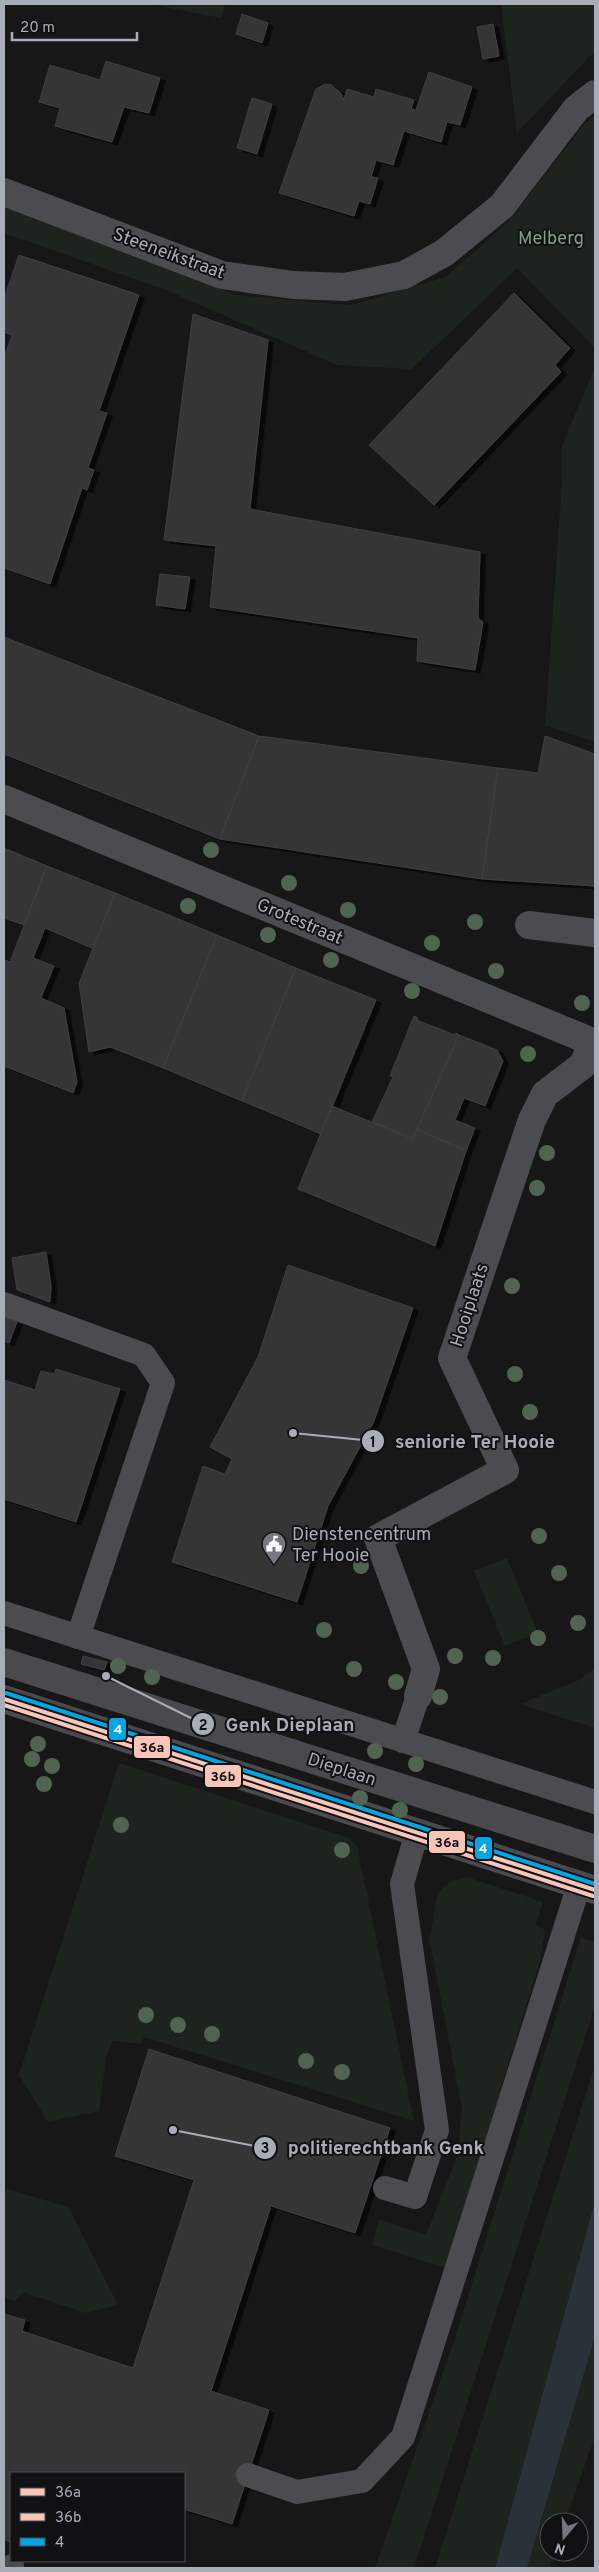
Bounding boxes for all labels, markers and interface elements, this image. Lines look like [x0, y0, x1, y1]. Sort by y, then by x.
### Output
scale bar [12, 10, 138, 42]
text: 20 m [20, 19, 55, 38]
street label: Steeneikstraat [109, 224, 228, 285]
park label: Melberg [518, 228, 584, 251]
street label: Grotestraat [253, 894, 346, 951]
street label: Hooiplaats [446, 1261, 495, 1350]
callout: seniorie Ter Hooie [360, 1424, 565, 1458]
text: seniorie Ter Hooie [395, 1431, 555, 1455]
text: 1 [370, 1434, 376, 1453]
place label: Dienstencentrum Ter Hooie [292, 1524, 431, 1568]
public building icon: Dienstencentrum Ter Hooie [261, 1531, 287, 1565]
callout: Genk Dieplaan [190, 1707, 364, 1741]
text: Genk Dieplaan [226, 1714, 354, 1738]
line badge: 4 [108, 1717, 127, 1741]
text: 2 [198, 1717, 208, 1736]
text: 4 [114, 1722, 123, 1739]
line badge: 36a [133, 1735, 171, 1759]
text: 36a [140, 1740, 164, 1757]
street label: Dieplaan [304, 1749, 379, 1792]
line badge: 36b [204, 1764, 242, 1788]
text: 36b [210, 1769, 236, 1786]
line badge: 36a [428, 1830, 466, 1854]
text: 36a [435, 1835, 459, 1852]
line badge: 4 [474, 1836, 493, 1860]
text: 4 [479, 1841, 488, 1858]
callout: politierechtbank Genk [252, 2131, 494, 2165]
text: politierechtbank Genk [288, 2137, 485, 2161]
text: 3 [261, 2140, 270, 2159]
legend [10, 2472, 185, 2562]
text: 36a [55, 2484, 81, 2503]
text: 36b [55, 2509, 81, 2528]
north arrow [539, 2512, 589, 2562]
text: 4 [55, 2534, 64, 2553]
text: N [553, 2538, 568, 2558]

